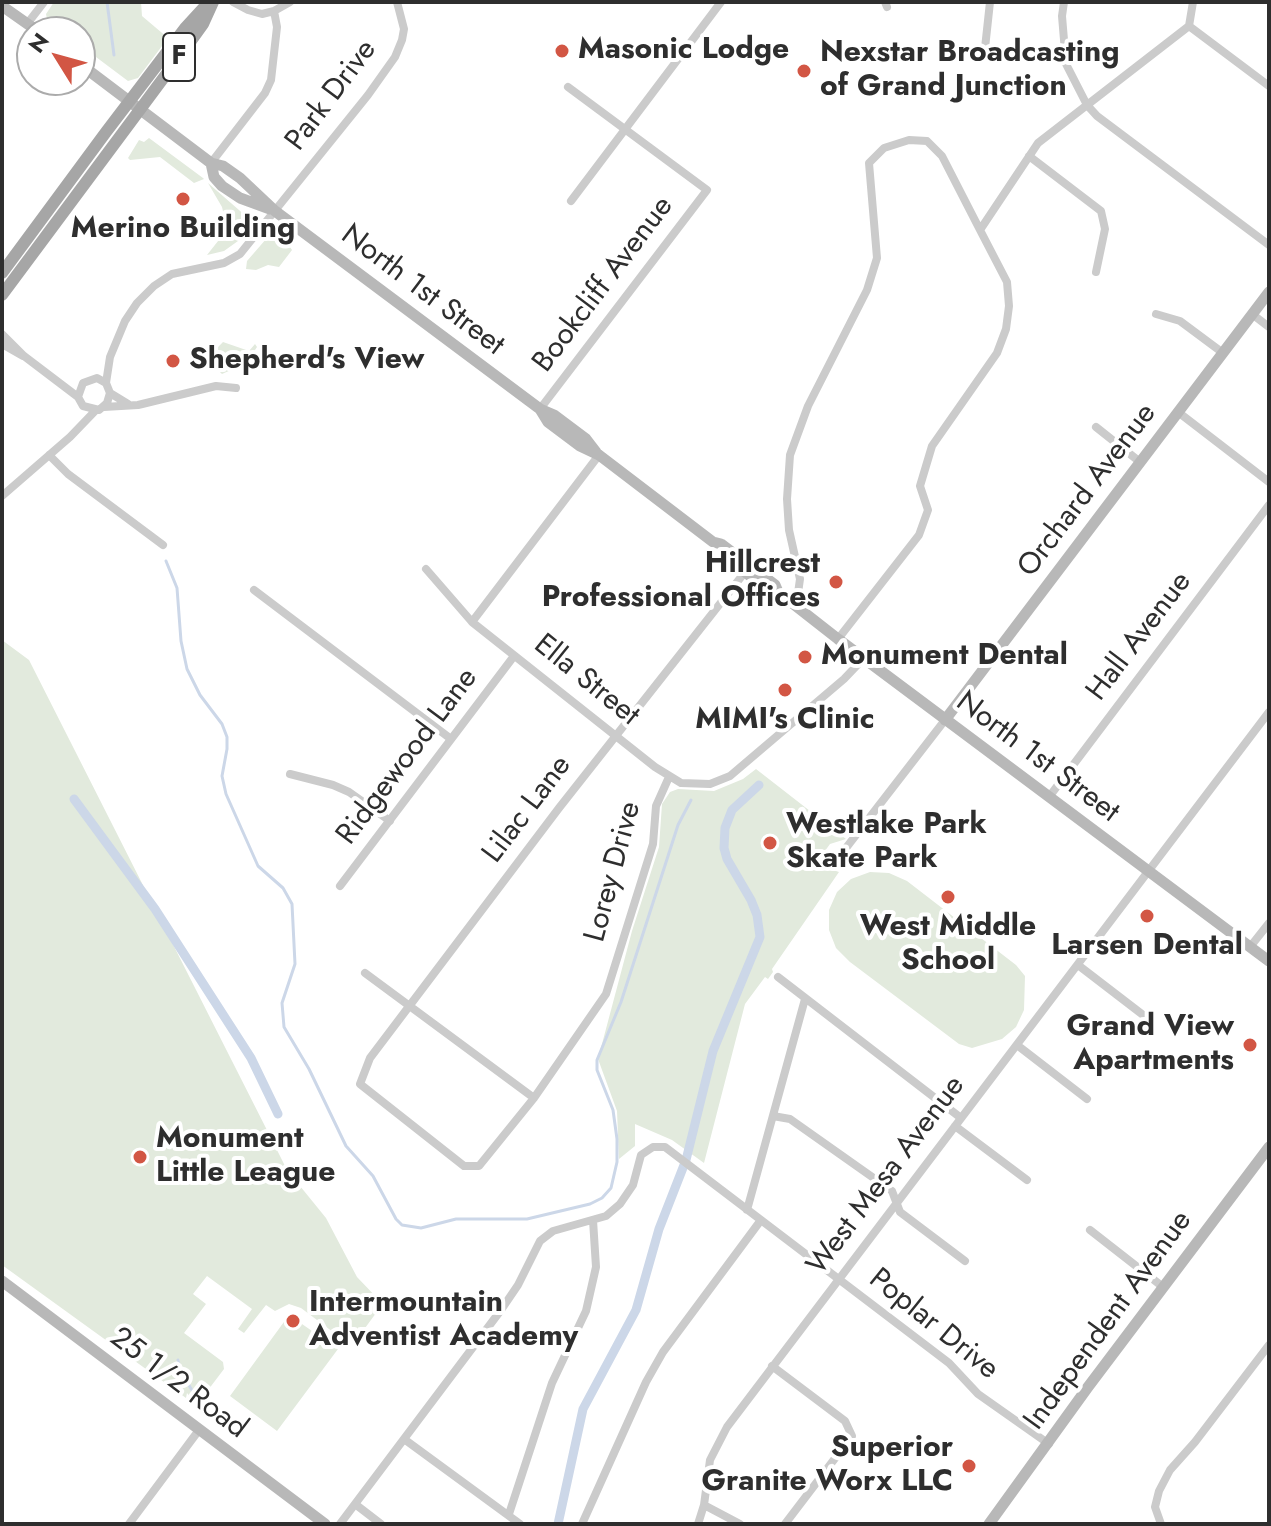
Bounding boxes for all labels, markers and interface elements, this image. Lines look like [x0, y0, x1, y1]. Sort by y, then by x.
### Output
north arrow [16, 16, 96, 96]
text: N [20, 26, 56, 59]
road number: F [163, 33, 195, 81]
place label: Masonic Lodge [578, 33, 789, 69]
street label: Park Drive [279, 34, 385, 158]
place label: Nexstar Broadcasting of Grand Junction [820, 36, 1119, 106]
marker: Masonic Lodge [553, 42, 571, 60]
marker: Nexstar Broadcasting of Grand Junction [795, 62, 813, 80]
marker: Merino Building [174, 190, 192, 208]
street label: Bookcliff Avenue [526, 190, 682, 380]
place label: Merino Building [71, 212, 295, 248]
street label: North 1st Street [333, 218, 511, 364]
place label: Shepherd's View [189, 343, 424, 379]
marker: Shepherd's View [164, 352, 182, 370]
street label: Orchard Avenue [1011, 397, 1165, 585]
place label: Hillcrest Professional Offices [542, 547, 820, 618]
street label: Hall Avenue [1080, 565, 1200, 709]
marker: Hillcrest Professional Offices [827, 573, 845, 591]
street label: Ella Street [526, 628, 646, 734]
place label: Monument Dental [821, 639, 1068, 675]
marker: Monument Dental [796, 648, 814, 666]
street label: Ridgewood Lane [330, 662, 486, 852]
marker: MIMI's Clinic [776, 681, 794, 699]
street label: North 1st Street [948, 685, 1126, 831]
place label: MIMI's Clinic [695, 703, 875, 739]
street label: Lilac Lane [476, 749, 580, 871]
street label: Lorey Drive [578, 798, 650, 946]
place label: Westlake Park Skate Park [786, 808, 987, 878]
marker: Westlake Park Skate Park [761, 834, 779, 852]
marker: West Middle School [939, 888, 957, 906]
marker: Larsen Dental [1138, 907, 1156, 925]
place label: West Middle School [860, 910, 1036, 980]
place label: Larsen Dental [1051, 929, 1243, 965]
place label: Grand View Apartments [1066, 1010, 1234, 1080]
marker: Grand View Apartments [1241, 1036, 1259, 1054]
street label: West Mesa Avenue [800, 1069, 974, 1283]
place label: Monument Little League [156, 1122, 335, 1192]
marker: Monument Little League [131, 1148, 149, 1166]
street label: Independent Avenue [1017, 1204, 1201, 1438]
street label: Poplar Drive [861, 1262, 1005, 1388]
place label: Intermountain Adventist Academy [309, 1286, 578, 1356]
marker: Intermountain Adventist Academy [284, 1312, 302, 1330]
street label: 25 1/2 Road [102, 1321, 254, 1447]
place label: Superior Granite Worx LLC [702, 1431, 953, 1502]
marker: Superior Granite Worx LLC [960, 1457, 978, 1475]

